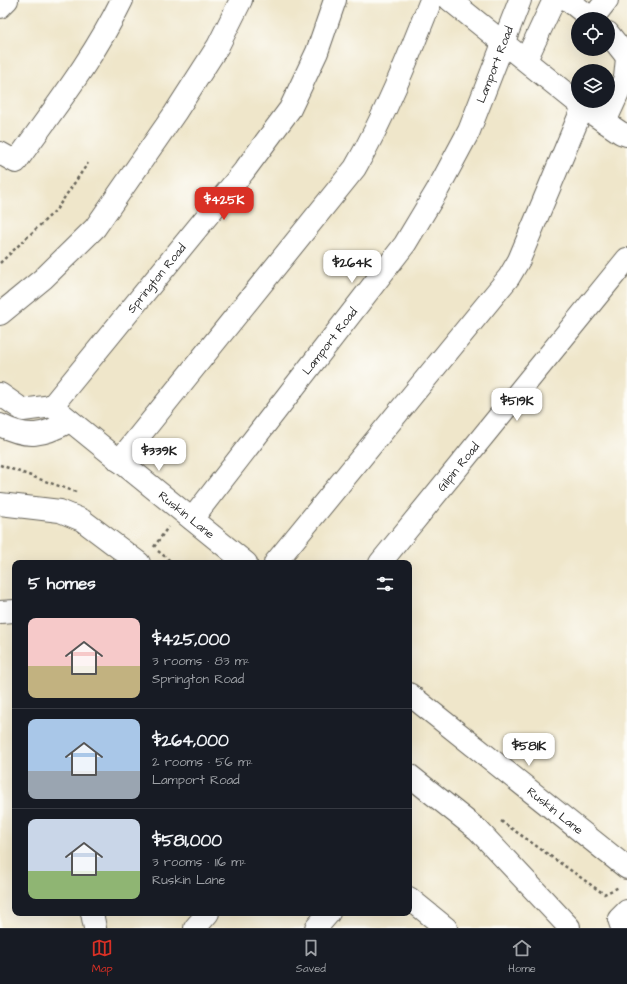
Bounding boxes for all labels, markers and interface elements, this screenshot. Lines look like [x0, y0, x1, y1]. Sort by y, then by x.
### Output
map controls [571, 12, 615, 108]
button: locate [571, 12, 615, 56]
street label: Lamport Road [472, 24, 517, 105]
button: layers [571, 64, 615, 108]
pin: $425K [196, 187, 252, 221]
text: $425K [204, 191, 244, 209]
street label: Springton Road [123, 240, 190, 317]
pin: $264K [324, 250, 380, 284]
text: $264K [332, 254, 372, 272]
street label: Lamport Road [298, 304, 361, 378]
pin: $519K [489, 388, 545, 422]
text: $519K [500, 392, 534, 410]
pin: $339K [131, 438, 187, 472]
street label: Gilpin Road [433, 439, 483, 495]
text: $339K [141, 442, 177, 460]
street label: Ruskin Lane [155, 487, 218, 543]
text: 5 homes [28, 572, 96, 596]
icon: filters [374, 573, 396, 595]
text: $425,000 [152, 628, 230, 652]
icon: home [60, 634, 108, 682]
text: 3 rooms · 83 m² [152, 652, 250, 670]
text: Springton Road [152, 670, 244, 688]
text: $264,000 [152, 729, 229, 753]
pin: $581K [501, 733, 557, 767]
icon: home [60, 735, 108, 783]
text: $581K [512, 737, 546, 755]
text: 2 rooms · 56 m² [152, 753, 253, 771]
text: Lamport Road [152, 771, 240, 789]
street label: Ruskin Lane [523, 783, 587, 839]
text: $581,000 [152, 829, 222, 853]
icon: home [60, 835, 108, 883]
text: 3 rooms · 116 m² [152, 853, 246, 871]
text: Ruskin Lane [152, 871, 225, 889]
tab: Map [91, 937, 113, 976]
tab: Saved [296, 937, 326, 976]
tab: Home [508, 937, 536, 976]

